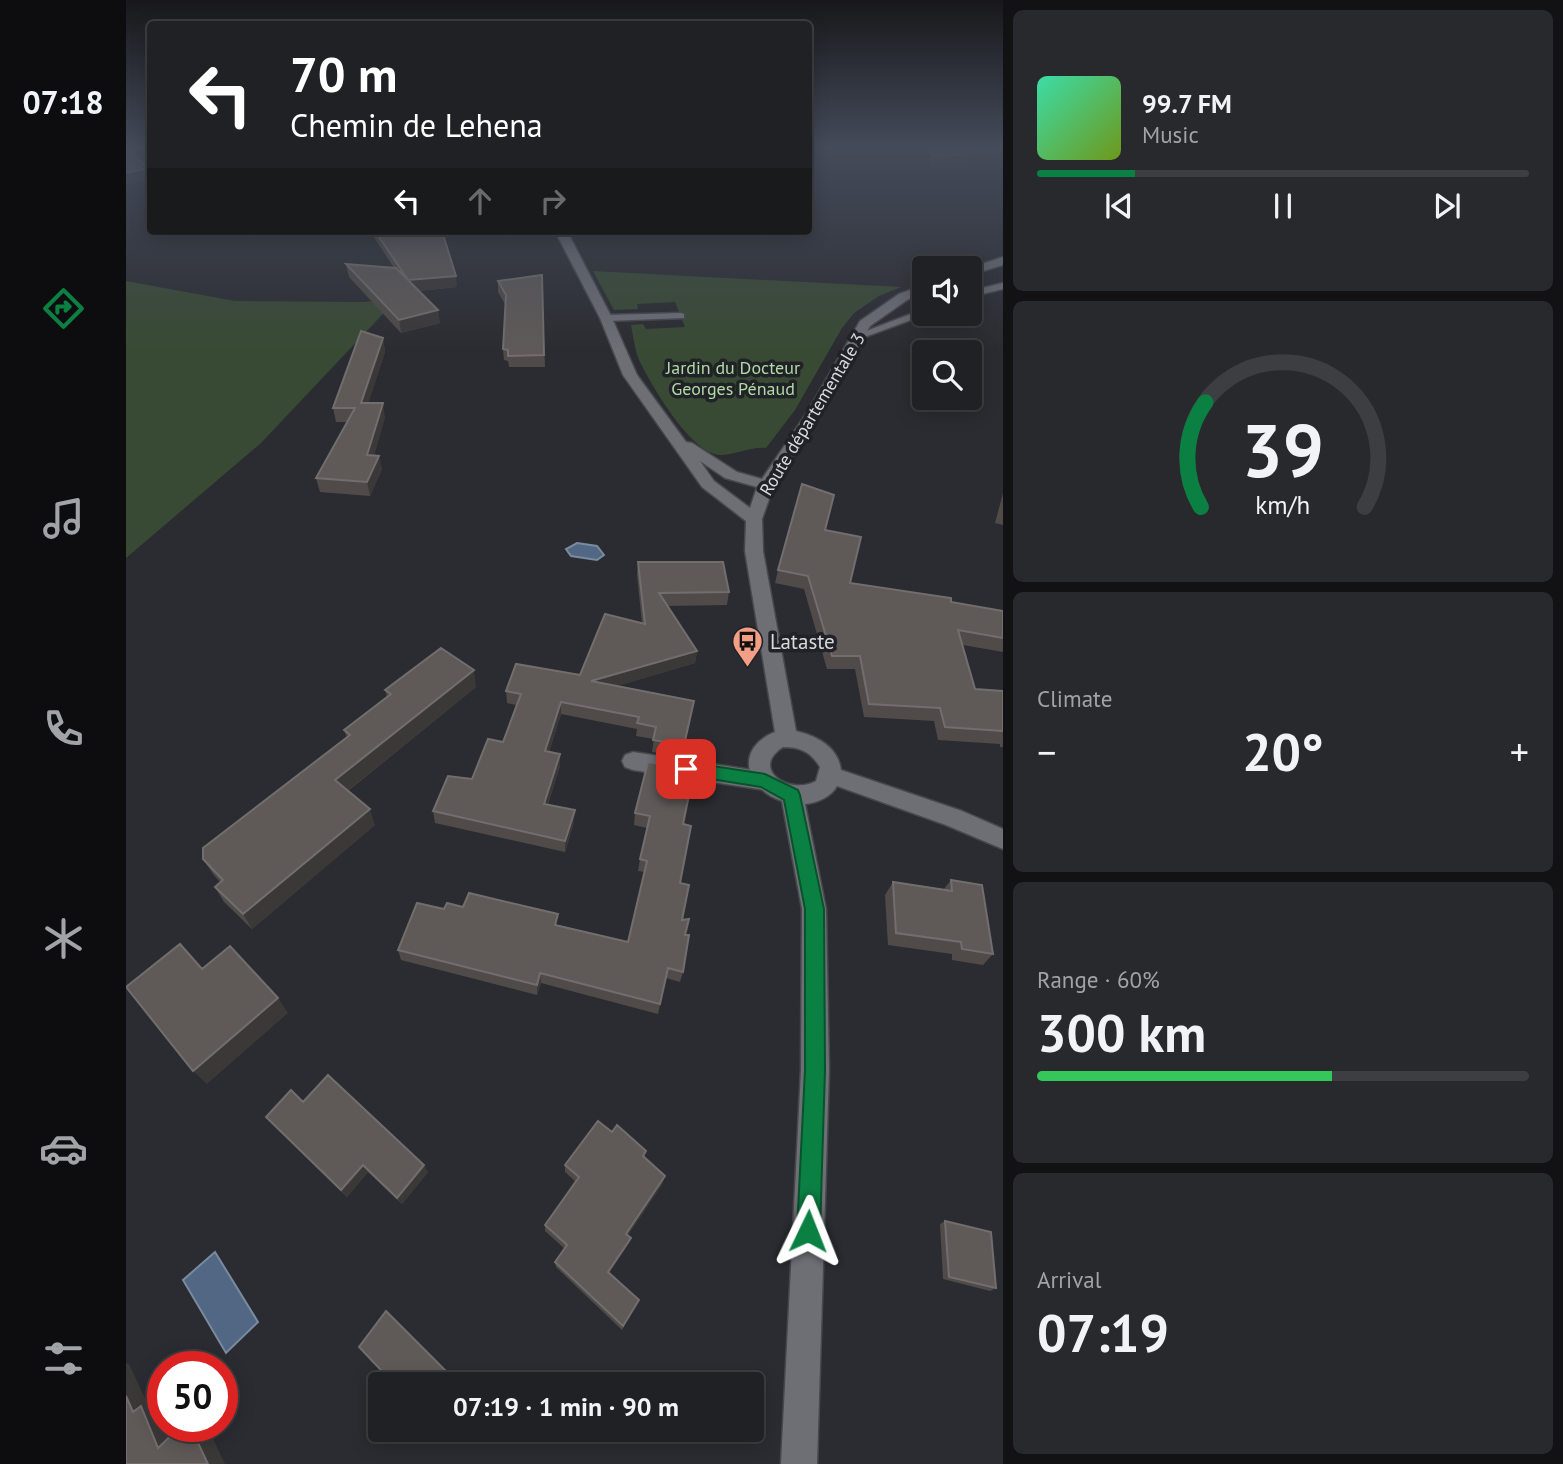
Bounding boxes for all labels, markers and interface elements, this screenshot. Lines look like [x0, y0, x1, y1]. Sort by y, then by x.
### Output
text: 70 m [290, 42, 397, 106]
icon: left [175, 49, 266, 140]
text: 07:18 [22, 81, 104, 123]
text: 99.7 FM [1142, 87, 1232, 120]
text: Chemin de Lehena [290, 104, 543, 146]
text: Music [1142, 120, 1199, 149]
icon: left [388, 182, 426, 220]
icon: ahead [461, 182, 499, 220]
icon: right [534, 182, 572, 220]
icon: previous [1100, 187, 1138, 225]
icon: pause [1264, 187, 1302, 225]
icon: next [1428, 187, 1466, 225]
map controls [912, 256, 982, 410]
button: sound [912, 256, 982, 326]
icon: directions [39, 284, 88, 333]
street label: Route départementale 3 [754, 328, 870, 500]
button: search [912, 340, 982, 410]
park label: Jardin du Docteur Georges Pénaud [665, 356, 800, 400]
text: 39 [1242, 404, 1324, 498]
text: km/h [1256, 489, 1310, 521]
icon: music [39, 494, 88, 543]
bus stop icon: Lataste [730, 624, 764, 668]
place label: Lataste [770, 628, 835, 655]
text: Climate [1037, 684, 1112, 713]
icon: phone [39, 704, 88, 753]
text: 20° [1242, 718, 1324, 785]
text: − [1037, 727, 1056, 776]
text: + [1510, 727, 1529, 776]
pin [656, 739, 716, 799]
icon: arrive [667, 750, 705, 788]
icon: climate [39, 914, 88, 963]
text: Range · 60% [1037, 965, 1160, 994]
text: 300 km [1037, 999, 1206, 1066]
icon: car [39, 1124, 88, 1173]
position arrow [771, 1194, 845, 1268]
text: Arrival [1037, 1265, 1101, 1294]
text: 07:19 [1037, 1299, 1169, 1366]
icon: filters [39, 1334, 88, 1383]
speed limit sign: 50 [147, 1351, 238, 1442]
text: 07:19 · 1 min · 90 m [453, 1390, 679, 1423]

